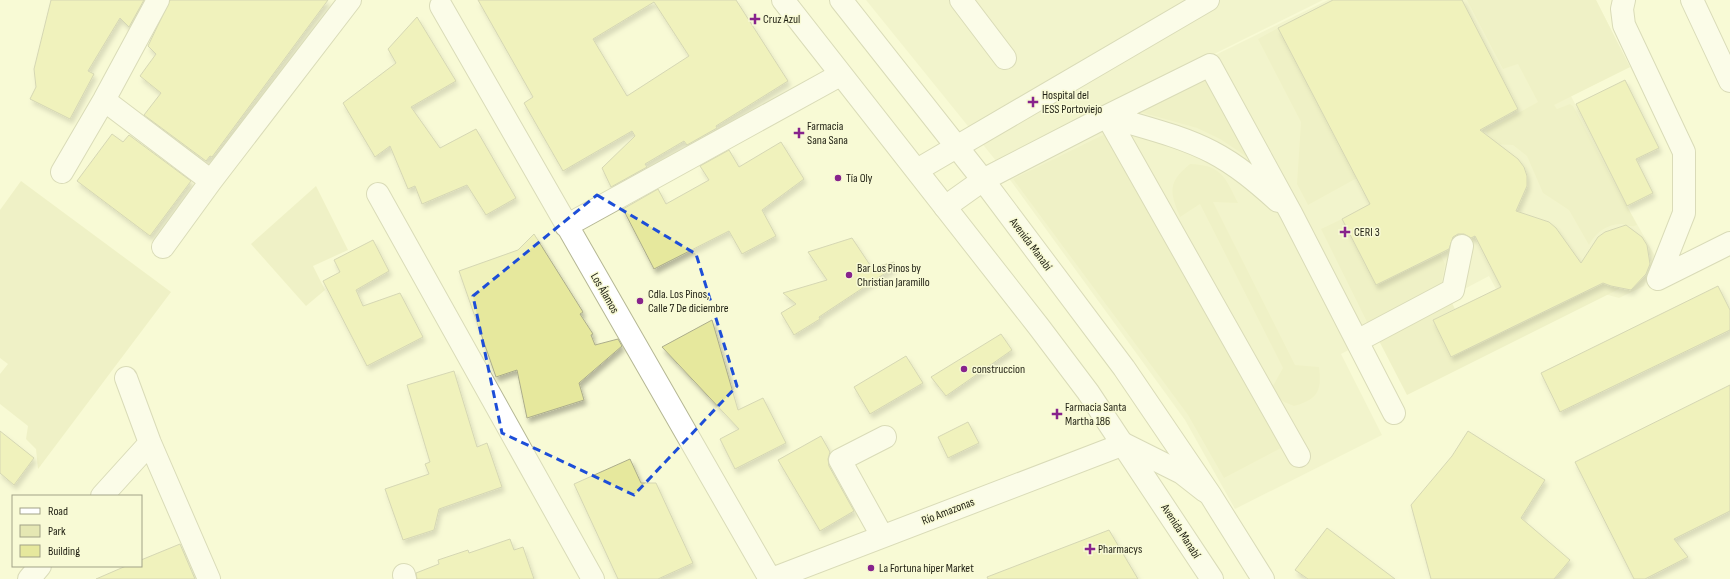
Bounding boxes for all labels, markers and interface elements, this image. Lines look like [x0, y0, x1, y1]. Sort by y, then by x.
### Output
place label: Cruz Azul [763, 12, 800, 27]
marker: Cruz Azul [750, 14, 760, 24]
place label: Hospital del IESS Portoviejo [1042, 88, 1102, 117]
marker: Hospital del IESS Portoviejo [1027, 96, 1039, 108]
place label: Farmacia Sana Sana [807, 119, 848, 148]
marker: Farmacia Sana Sana [794, 128, 804, 138]
place label: Tía Oly [846, 171, 873, 186]
marker: Tía Oly [833, 173, 843, 183]
street label: Avenida Manabí [1005, 214, 1056, 274]
place label: CERI 3 [1354, 225, 1380, 240]
marker: CERI 3 [1339, 226, 1351, 238]
place label: Bar Los Pinos by Christian Jaramillo [857, 261, 930, 290]
street label: Los Álamos [587, 270, 622, 316]
marker: Bar Los Pinos by Christian Jaramillo [844, 270, 854, 280]
place label: Cdla. Los Pinos, Calle 7 De diciembre [648, 287, 729, 316]
marker: Cdla. Los Pinos, Calle 7 De diciembre [635, 296, 645, 306]
place label: construccion [972, 362, 1025, 377]
marker: construccion [959, 364, 969, 374]
place label: Farmacia Santa Martha 186 [1065, 400, 1127, 429]
marker: Farmacia Santa Martha 186 [1052, 409, 1062, 419]
legend [12, 495, 142, 567]
street label: Río Amazonas [920, 495, 977, 528]
street label: Avenida Manabí [1157, 500, 1204, 562]
text: Road [48, 504, 68, 519]
text: Park [48, 524, 66, 539]
place label: Pharmacys [1098, 542, 1142, 557]
text: Building [48, 544, 80, 559]
marker: Pharmacys [1085, 544, 1095, 554]
place label: La Fortuna hiper Market [879, 561, 974, 576]
marker: La Fortuna hiper Market [866, 563, 876, 573]

